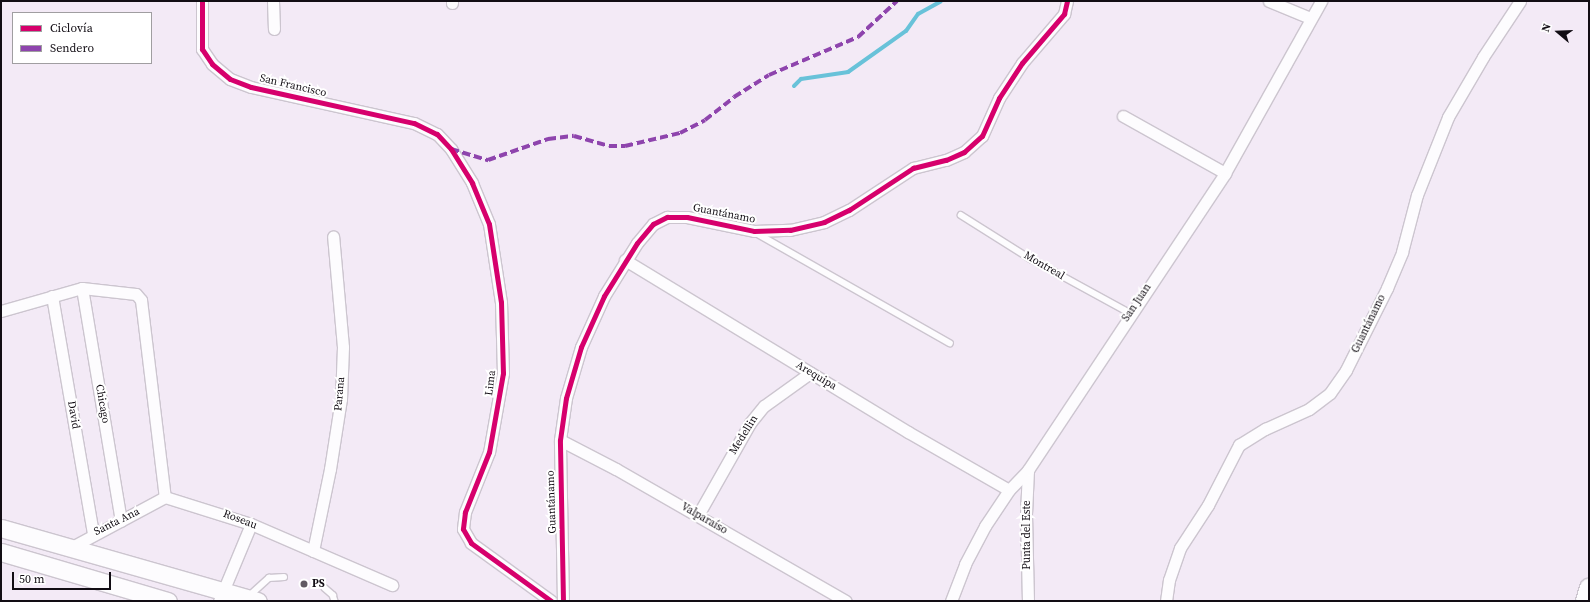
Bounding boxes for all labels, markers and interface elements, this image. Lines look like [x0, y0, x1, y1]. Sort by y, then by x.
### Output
legend [12, 12, 152, 64]
north arrow [1538, 12, 1578, 52]
text: Ciclovía [50, 20, 93, 36]
text: N [1538, 22, 1555, 34]
text: Sendero [50, 40, 94, 56]
street label: San Francisco [258, 72, 328, 100]
street label: Guantánamo [692, 201, 756, 227]
street label: Montreal [1021, 249, 1067, 283]
street label: San Juan [1120, 282, 1154, 324]
street label: Guantánamo [1349, 293, 1389, 355]
street label: Arequipa [793, 359, 839, 393]
street label: Lima [483, 370, 499, 396]
street label: Parana [332, 376, 348, 412]
street label: Chicago [92, 383, 112, 425]
street label: David [64, 400, 82, 430]
street label: Medellin [727, 413, 761, 457]
street label: Guantánamo [544, 470, 560, 534]
street label: Valparaíso [678, 500, 730, 538]
street label: Punta del Este [1020, 500, 1034, 570]
street label: Santa Ana [92, 505, 142, 539]
street label: Roseau [221, 507, 259, 533]
scale bar [14, 564, 113, 590]
text: 50 m [19, 571, 45, 587]
place label: PS [312, 577, 325, 591]
marker: PS [299, 579, 309, 589]

